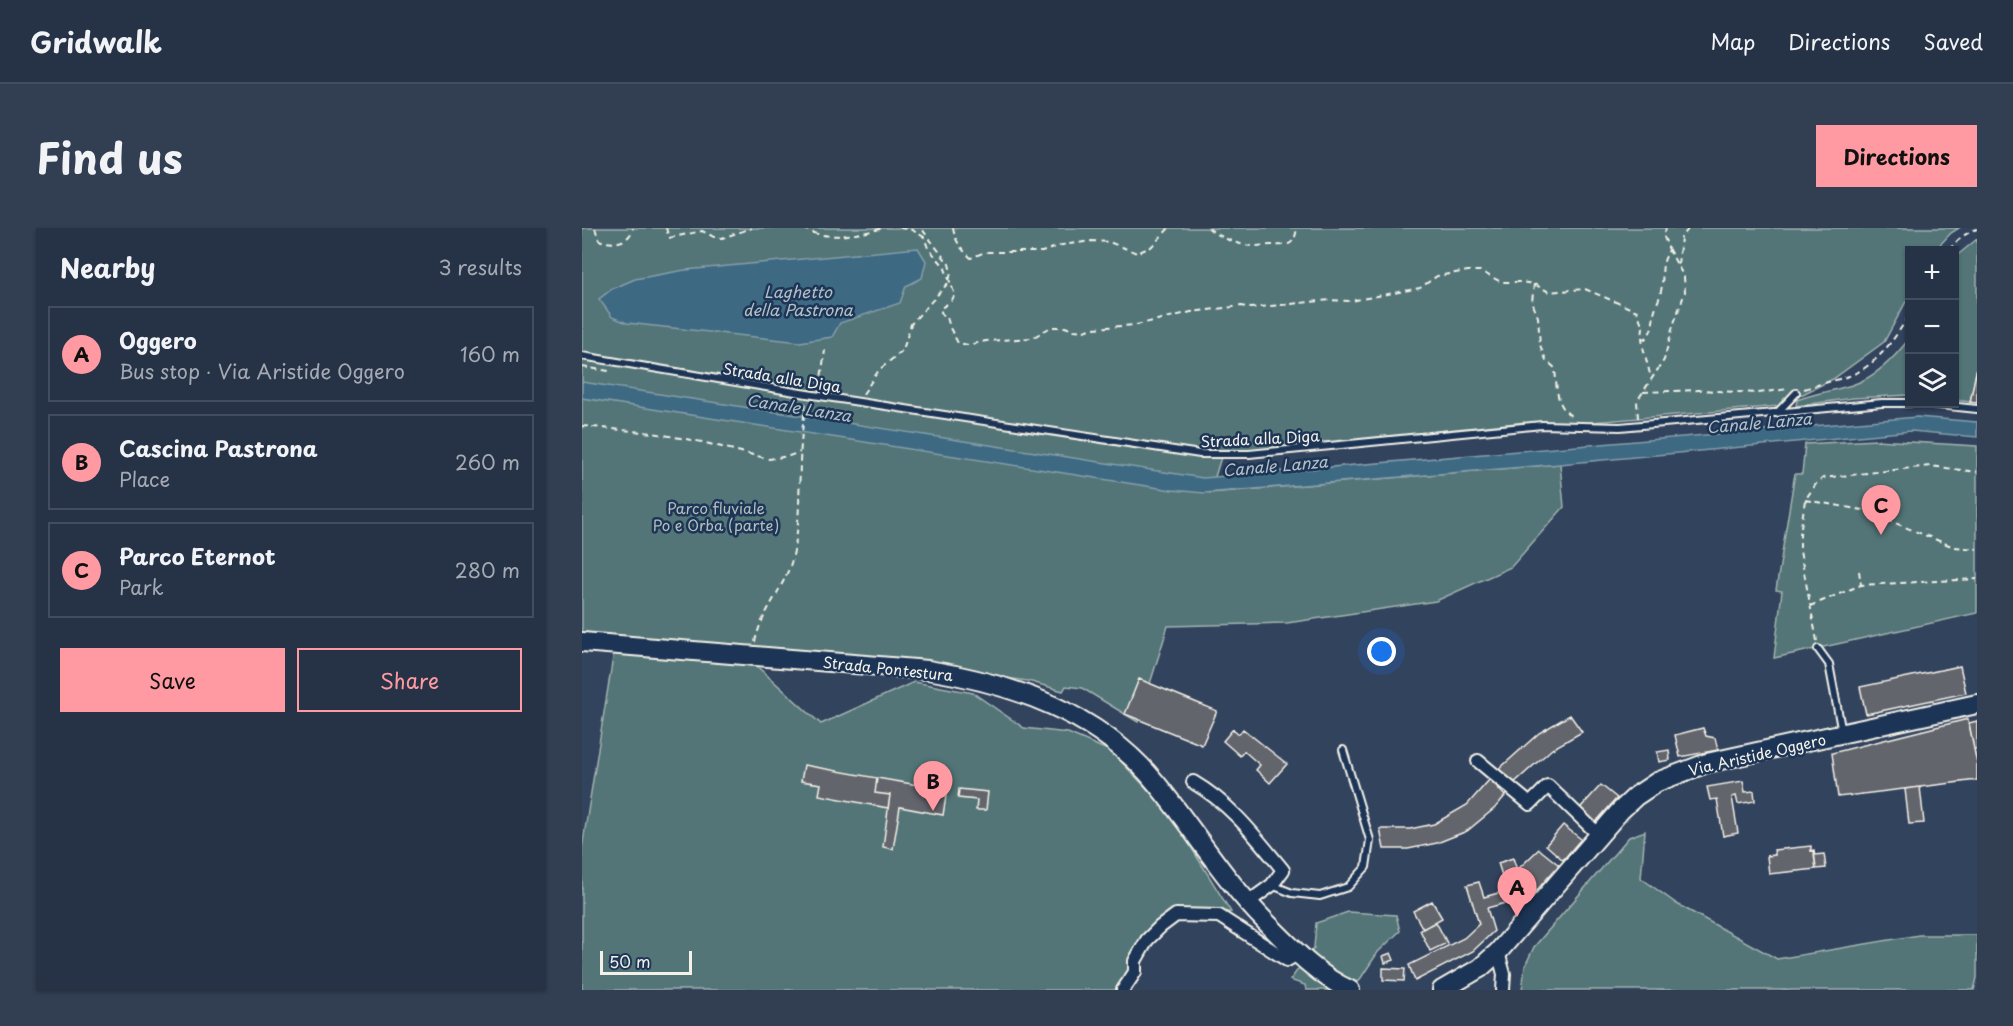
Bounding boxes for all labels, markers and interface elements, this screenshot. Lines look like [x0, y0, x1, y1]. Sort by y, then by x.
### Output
text: Gridwalk [30, 20, 162, 63]
text: Map [1710, 25, 1755, 57]
text: Directions [1788, 25, 1890, 57]
text: Saved [1923, 25, 1983, 57]
text: Find us [36, 125, 183, 188]
button: Directions [1816, 125, 1977, 187]
map controls [1905, 246, 1959, 408]
button: + [1905, 246, 1959, 300]
text: Nearby [60, 248, 155, 287]
text: 3 results [439, 252, 522, 282]
water label: Laghetto della Pastrona [743, 279, 854, 321]
button: − [1905, 300, 1959, 354]
text: Oggero [119, 323, 197, 356]
text: A [74, 339, 89, 369]
text: 160 m [460, 339, 520, 369]
button: layers [1905, 354, 1959, 408]
text: Bus stop · Via Aristide Oggero [119, 356, 405, 386]
street label: Strada alla Diga [721, 356, 843, 398]
water label: Canale Lanza [745, 387, 854, 427]
water label: Canale Lanza [1705, 405, 1814, 439]
street label: Strada alla Diga [1200, 423, 1321, 453]
text: Cascina Pastrona [119, 431, 318, 464]
text: B [75, 447, 88, 477]
text: 260 m [455, 447, 520, 477]
water label: Canale Lanza [1221, 448, 1330, 482]
text: Place [119, 464, 170, 494]
pin: C [1862, 486, 1900, 535]
park label: Parco fluviale Po e Orba (parte) [653, 496, 779, 536]
text: Parco Eternot [119, 539, 275, 572]
text: C [74, 555, 89, 585]
text: 280 m [455, 555, 520, 585]
text: Park [119, 572, 164, 602]
your location [1367, 637, 1396, 666]
button: Save [60, 648, 285, 712]
button: Share [297, 648, 522, 712]
street label: Strada Pontestura [822, 650, 955, 686]
street label: Via Aristide Oggero [1686, 727, 1828, 781]
pin: B [914, 762, 952, 811]
pin: A [1498, 868, 1536, 917]
scale bar [600, 948, 692, 976]
text: 50 m [609, 949, 650, 973]

